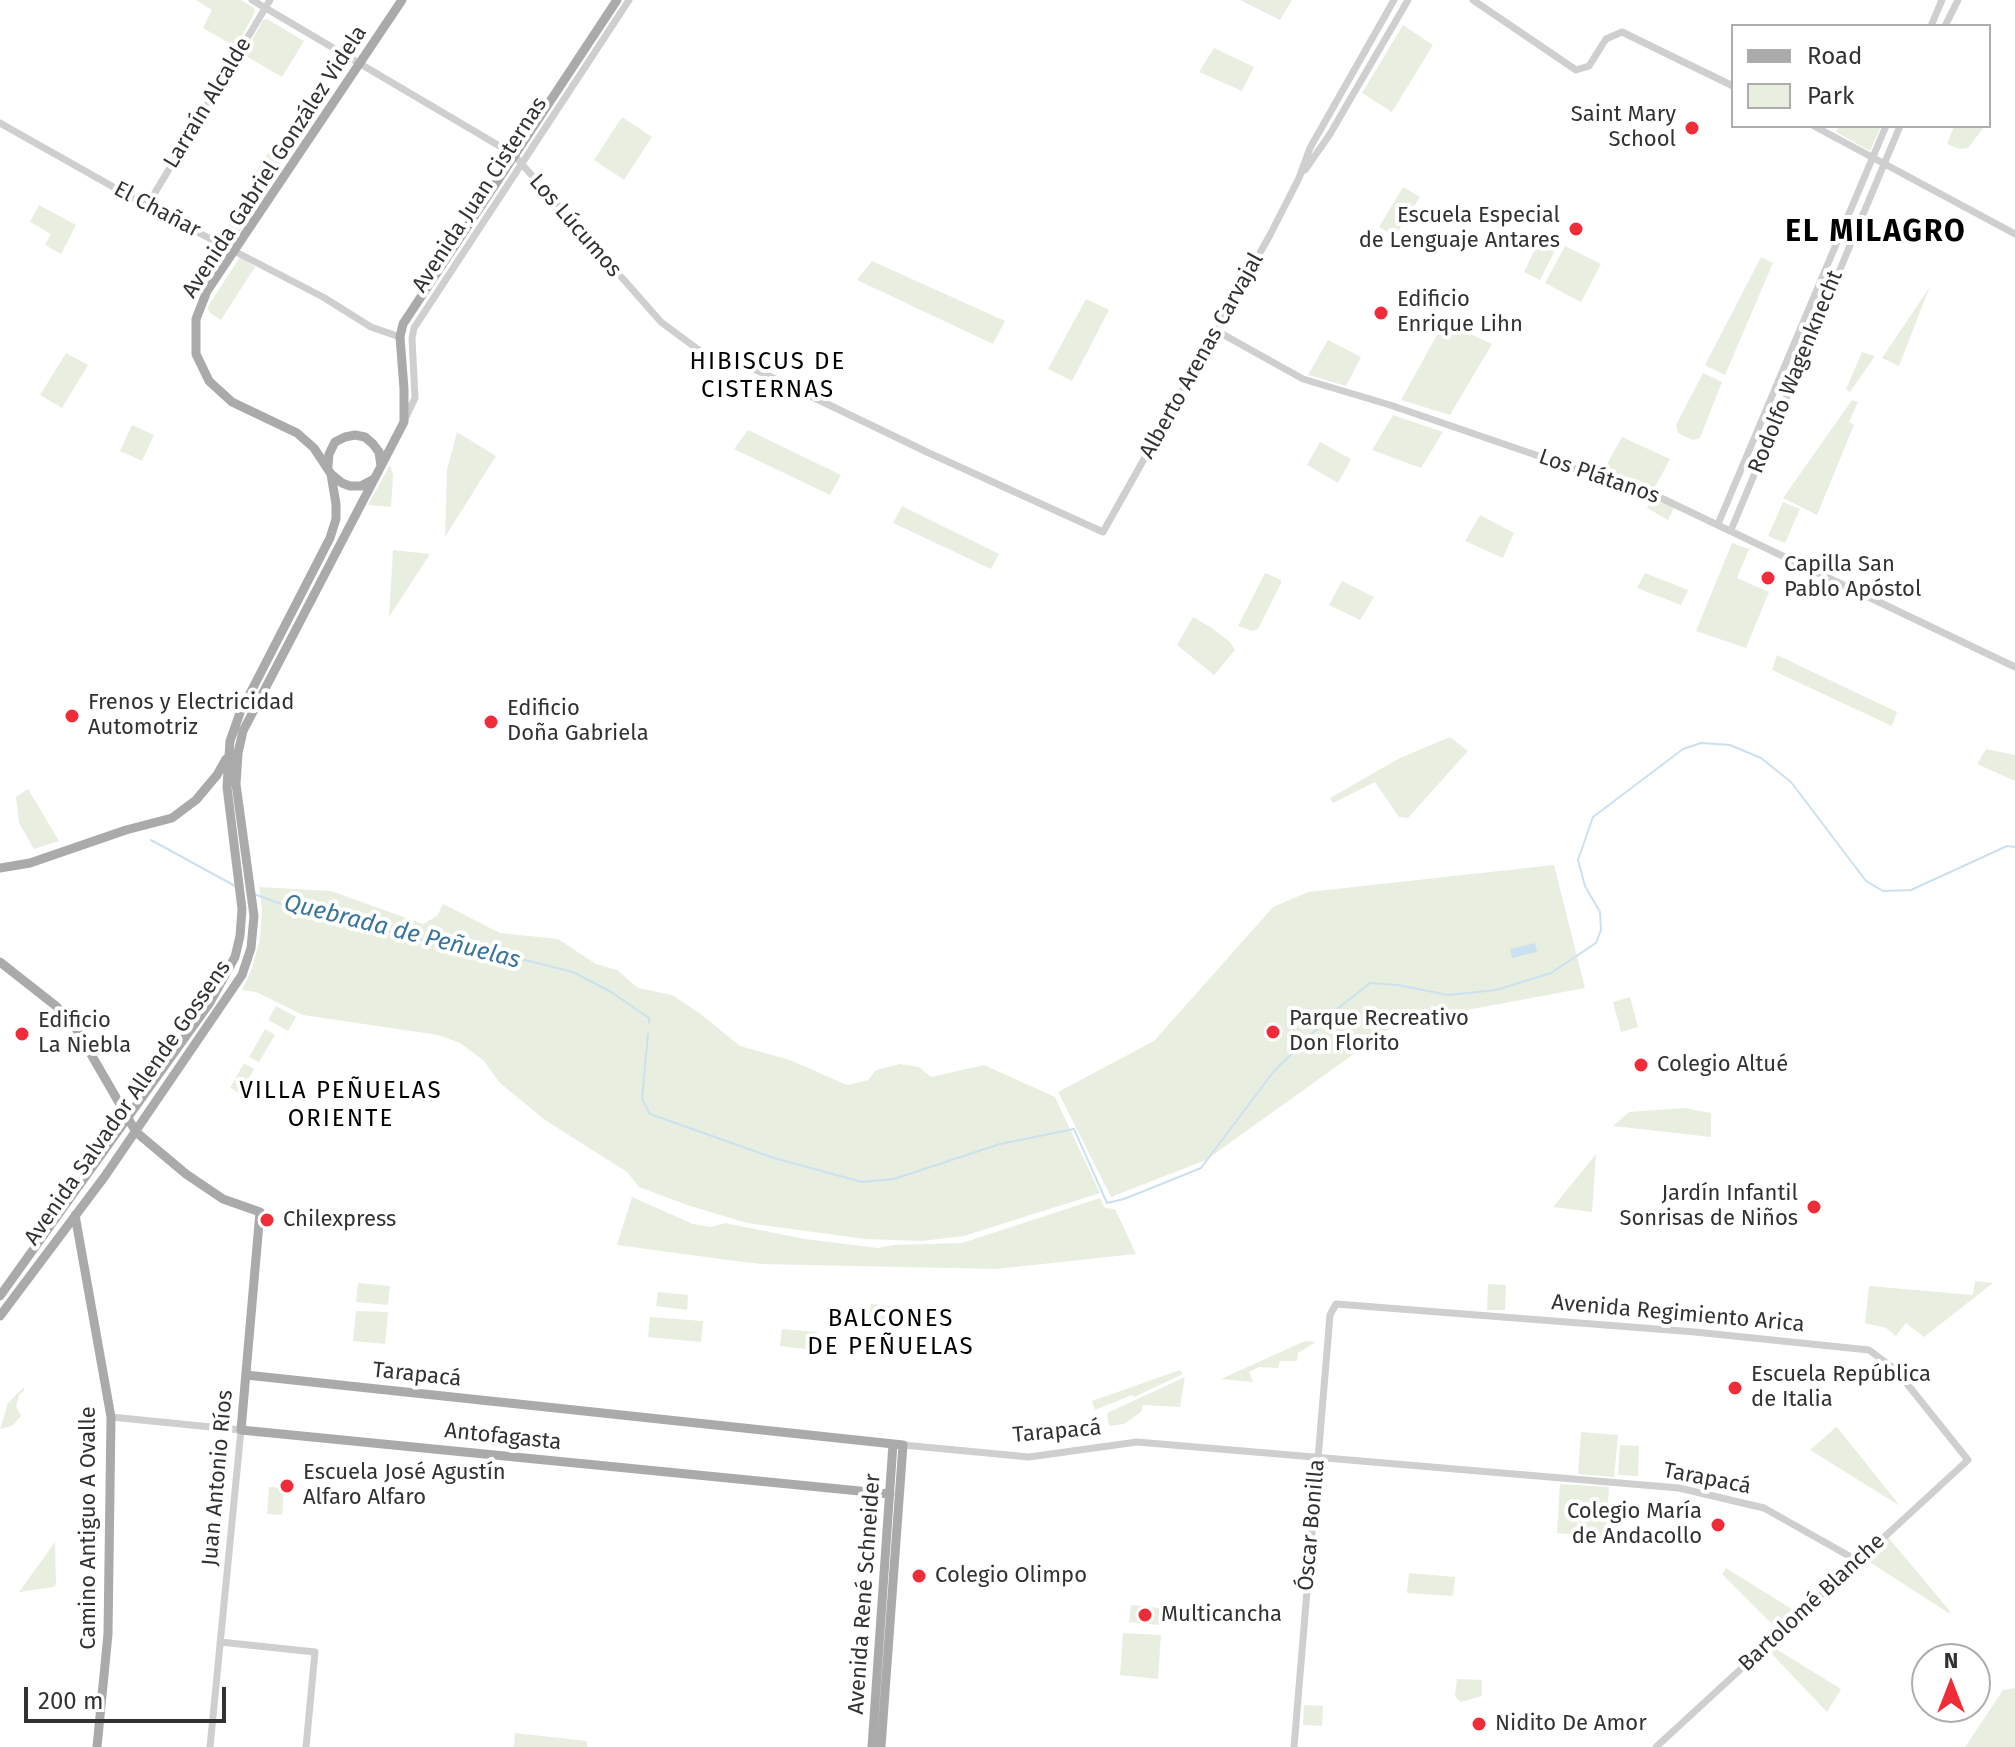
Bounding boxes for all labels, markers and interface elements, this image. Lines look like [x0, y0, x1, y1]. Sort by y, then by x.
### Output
street label: Avenida Gabriel González Videla [177, 21, 373, 303]
legend [1731, 24, 1991, 128]
street label: Larraín Alcalde [159, 33, 257, 173]
text: Road [1807, 42, 1862, 70]
text: Park [1807, 82, 1854, 110]
street label: Avenida Juan Cisternas [407, 92, 553, 298]
place label: Saint Mary School [1571, 102, 1676, 154]
marker: Saint Mary School [1683, 119, 1701, 137]
street label: Los Lúcumos [523, 169, 627, 283]
street label: El Chañar [109, 176, 205, 244]
place label: Escuela Especial de Lenguaje Antares [1359, 203, 1560, 254]
district label: EL MILAGRO [1785, 215, 1967, 251]
marker: Escuela Especial de Lenguaje Antares [1567, 220, 1585, 238]
street label: Alberto Arenas Carvajal [1134, 248, 1270, 464]
street label: Rodolfo Wagenknecht [1743, 267, 1849, 477]
place label: Edificio Enrique Lihn [1397, 287, 1523, 338]
marker: Edificio Enrique Lihn [1372, 304, 1390, 322]
district label: HIBISCUS DE CISTERNAS [690, 348, 846, 404]
street label: Los Plátanos [1535, 444, 1663, 510]
place label: Capilla San Pablo Apóstol [1784, 552, 1921, 604]
marker: Capilla San Pablo Apóstol [1759, 569, 1777, 587]
place label: Frenos y Electricidad Automotriz [88, 690, 294, 742]
place label: Edificio Doña Gabriela [507, 696, 649, 748]
marker: Frenos y Electricidad Automotriz [63, 707, 81, 725]
marker: Edificio Doña Gabriela [482, 713, 500, 731]
water label: Quebrada de Peñuelas [281, 889, 523, 975]
street label: Avenida Salvador Allende Gossens [19, 956, 237, 1250]
place label: Parque Recreativo Don Florito [1289, 1006, 1469, 1058]
place label: Edificio La Niebla [38, 1008, 131, 1060]
marker: Parque Recreativo Don Florito [1264, 1023, 1282, 1041]
marker: Edificio La Niebla [13, 1025, 31, 1043]
place label: Colegio Altué [1657, 1052, 1788, 1078]
marker: Colegio Altué [1632, 1056, 1650, 1074]
district label: VILLA PEÑUELAS ORIENTE [239, 1077, 443, 1133]
place label: Jardín Infantil Sonrisas de Niños [1619, 1181, 1798, 1232]
marker: Jardín Infantil Sonrisas de Niños [1805, 1198, 1823, 1216]
place label: Chilexpress [283, 1207, 396, 1233]
marker: Chilexpress [258, 1211, 276, 1229]
street label: Avenida Regimiento Arica [1550, 1290, 1806, 1338]
district label: BALCONES DE PEÑUELAS [807, 1305, 975, 1361]
street label: Tarapacá [371, 1357, 463, 1393]
place label: Escuela República de Italia [1751, 1362, 1931, 1414]
marker: Escuela República de Italia [1726, 1379, 1744, 1397]
street label: Juan Antonio Ríos [197, 1389, 239, 1567]
street label: Camino Antiguo A Ovalle [76, 1406, 102, 1650]
street label: Tarapacá [1012, 1415, 1102, 1449]
street label: Antofagasta [443, 1418, 563, 1456]
street label: Óscar Bonilla [1293, 1458, 1331, 1592]
street label: Tarapacá [1661, 1458, 1753, 1500]
place label: Escuela José Agustín Alfaro Alfaro [303, 1460, 506, 1512]
street label: Avenida René Schneider [843, 1473, 887, 1715]
marker: Escuela José Agustín Alfaro Alfaro [278, 1477, 296, 1495]
place label: Colegio María de Andacollo [1567, 1499, 1702, 1550]
marker: Colegio María de Andacollo [1709, 1516, 1727, 1534]
street label: Bartolomé Blanche [1733, 1529, 1891, 1677]
place label: Colegio Olimpo [935, 1563, 1087, 1589]
marker: Colegio Olimpo [910, 1567, 928, 1585]
place label: Multicancha [1161, 1602, 1282, 1628]
marker: Multicancha [1136, 1606, 1154, 1624]
north arrow [1911, 1643, 1991, 1723]
text: N [1944, 1647, 1958, 1674]
scale bar [28, 1671, 230, 1721]
text: 200 m [38, 1687, 104, 1715]
place label: Nidito De Amor [1495, 1711, 1647, 1737]
marker: Nidito De Amor [1470, 1715, 1488, 1733]

